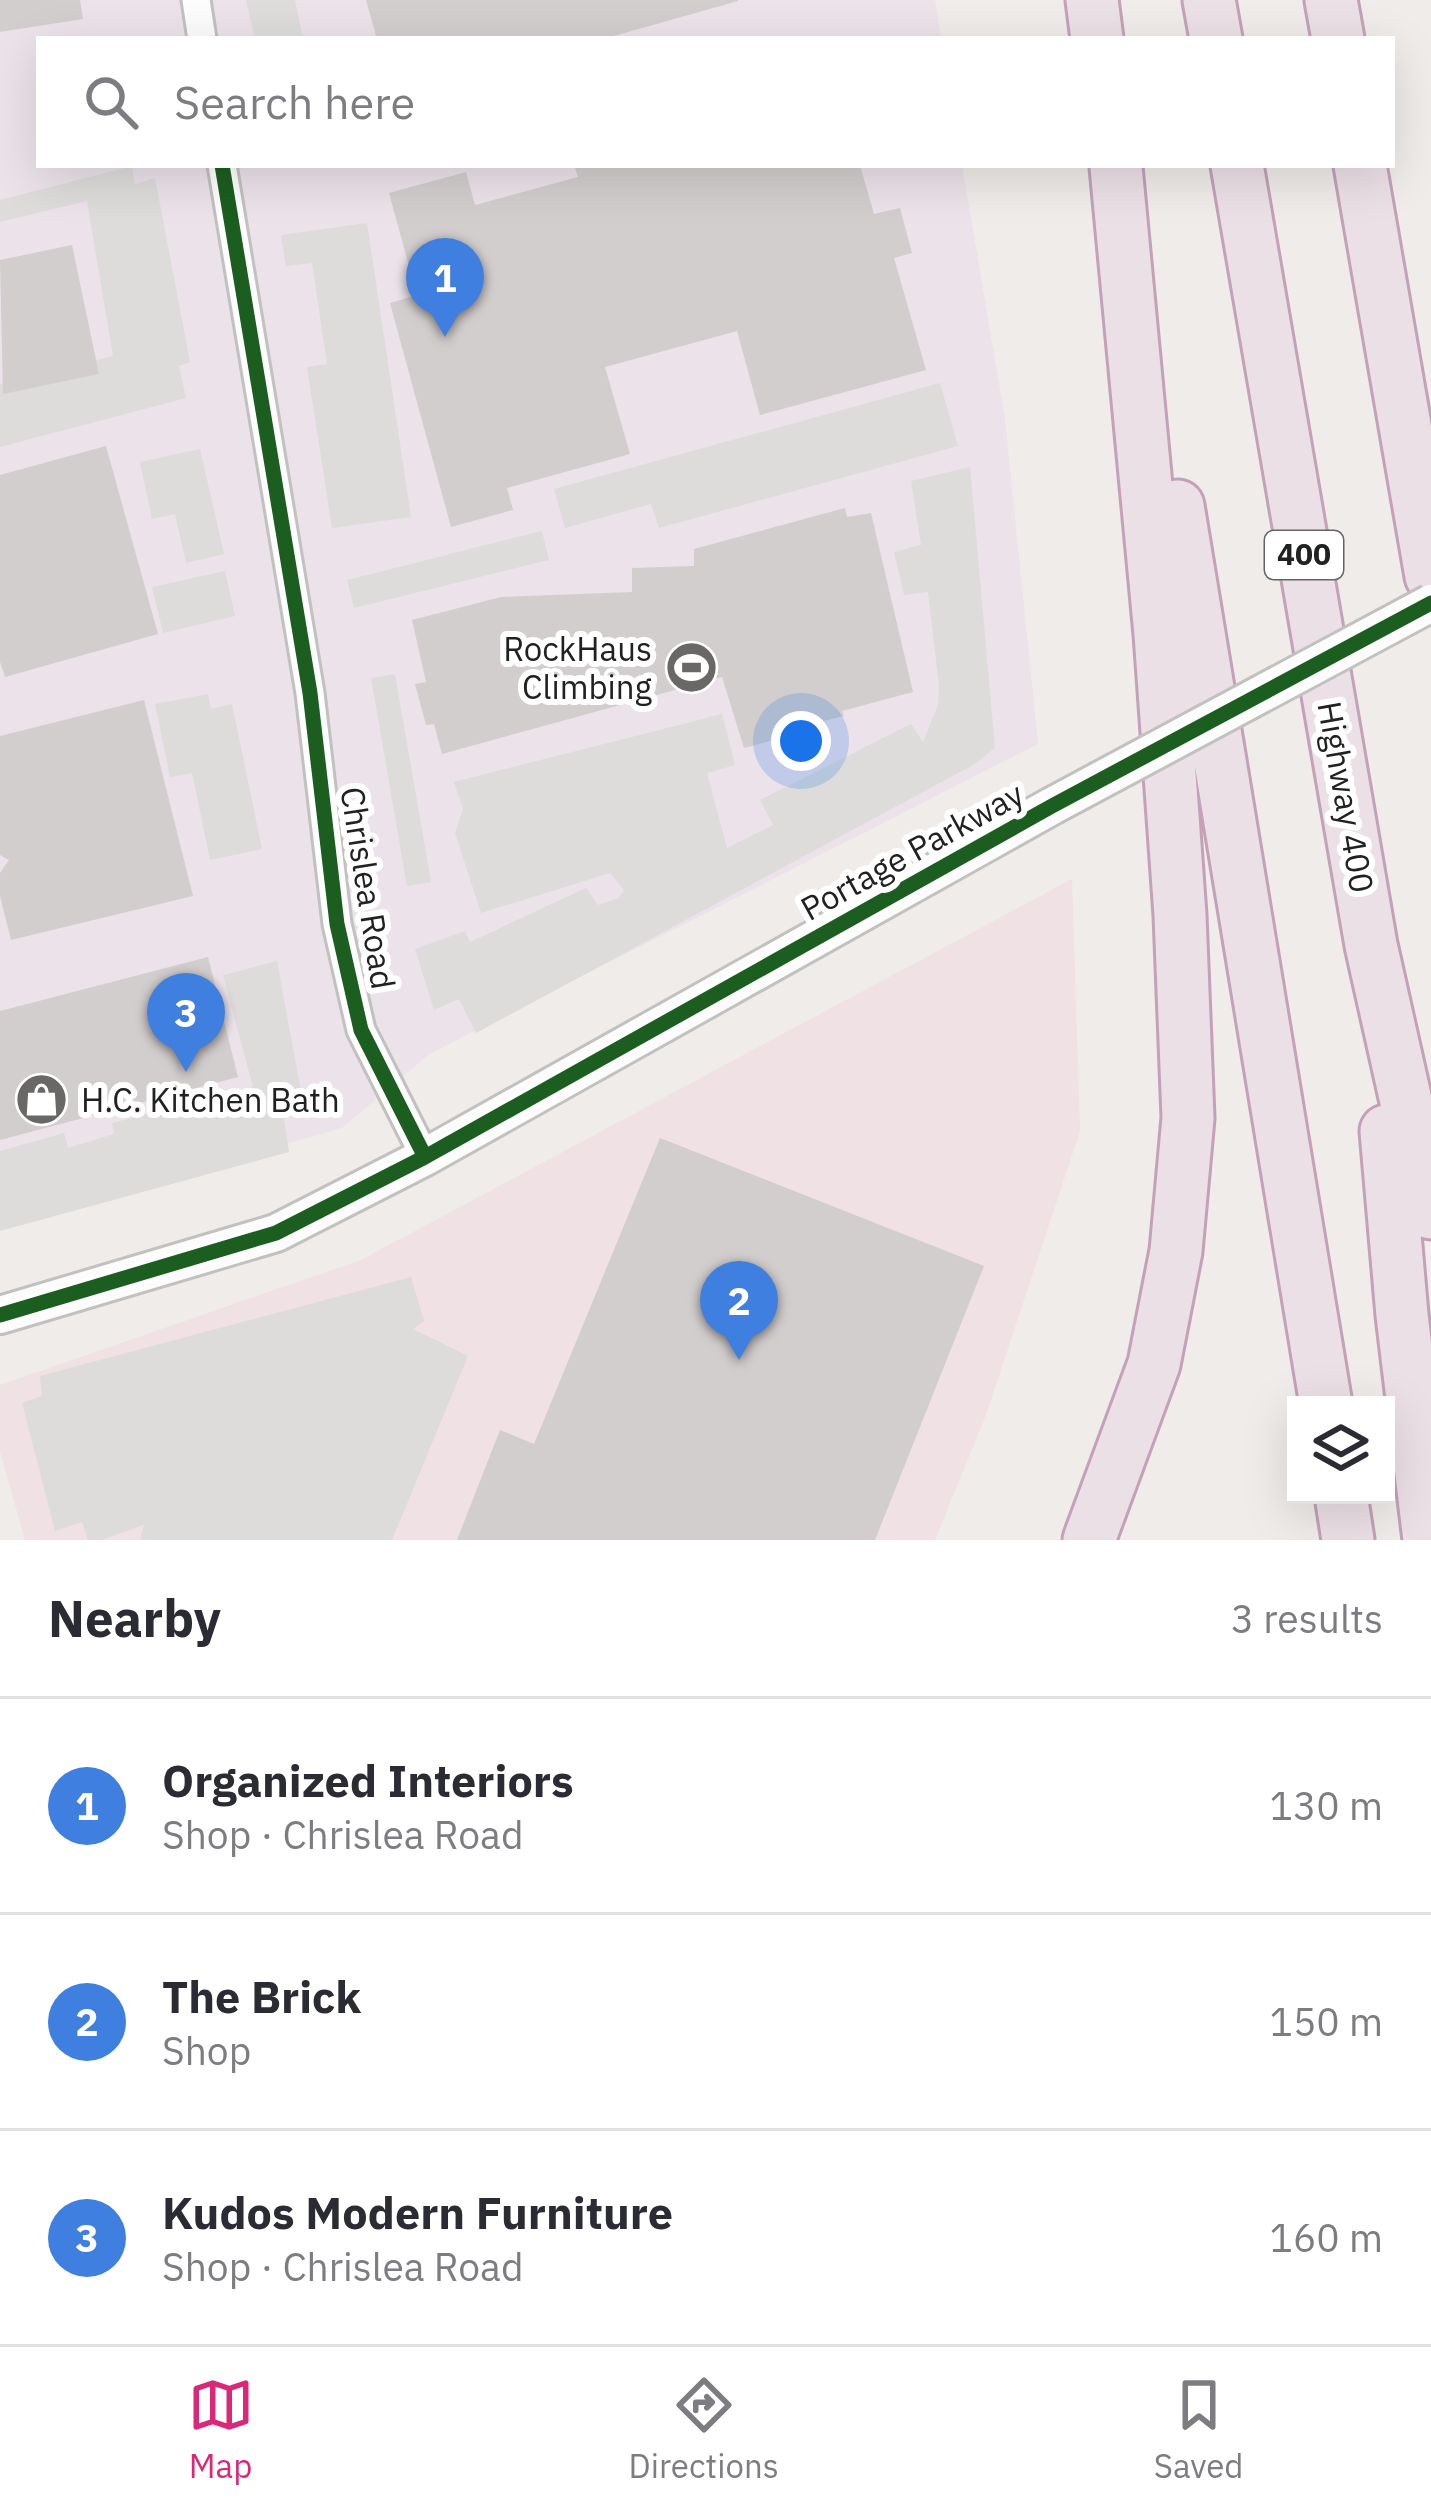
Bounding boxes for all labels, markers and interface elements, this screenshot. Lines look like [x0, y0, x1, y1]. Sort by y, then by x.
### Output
search box [36, 36, 1395, 168]
icon: search [78, 69, 144, 135]
text: Search here [174, 73, 415, 131]
pin: 1 [406, 238, 484, 337]
road number: 400 [1265, 531, 1343, 579]
place label: RockHaus Climbing [503, 627, 653, 708]
sports icon: RockHaus Climbing [663, 640, 719, 696]
street label: Highway 400 [1308, 698, 1384, 896]
your location [771, 711, 831, 771]
street label: Portage Parkway [793, 772, 1031, 930]
street label: Chrislea Road [331, 784, 406, 992]
pin: 3 [147, 973, 225, 1072]
shop icon: H.C. Kitchen Bath [14, 1072, 70, 1128]
place label: H.C. Kitchen Bath [81, 1078, 340, 1121]
pin: 2 [700, 1261, 778, 1360]
map controls [1287, 1396, 1395, 1504]
button: layers [1287, 1396, 1395, 1504]
text: Nearby [48, 1585, 221, 1651]
text: 3 results [1231, 1593, 1383, 1644]
text: Organized Interiors [162, 1751, 574, 1809]
text: 1 [75, 1780, 99, 1831]
text: 130 m [1270, 1780, 1383, 1831]
text: Shop · Chrislea Road [162, 1809, 524, 1860]
text: The Brick [162, 1967, 361, 2025]
text: 2 [75, 1996, 99, 2047]
text: 150 m [1270, 1996, 1383, 2047]
text: Shop [162, 2025, 251, 2076]
text: Kudos Modern Furniture [162, 2183, 673, 2241]
text: 3 [75, 2212, 99, 2263]
text: 160 m [1270, 2212, 1383, 2263]
text: Shop · Chrislea Road [162, 2241, 524, 2292]
tab: Map [188, 2372, 254, 2487]
tab: Directions [629, 2372, 779, 2487]
tab: Saved [1154, 2372, 1243, 2487]

